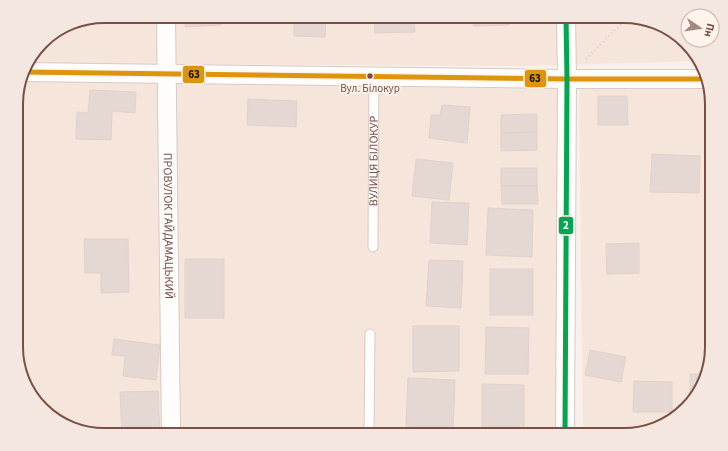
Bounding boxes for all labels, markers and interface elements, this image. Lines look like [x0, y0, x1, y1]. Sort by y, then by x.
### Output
north arrow [680, 8, 720, 48]
text: Пн [700, 22, 718, 39]
line badge: 63 [182, 65, 205, 84]
text: 63 [188, 67, 200, 82]
line badge: 63 [524, 69, 547, 88]
marker: Вул. Білокур [365, 71, 375, 81]
text: 63 [529, 71, 541, 86]
place label: Вул. Білокур [340, 81, 400, 96]
street label: ВУЛИЦЯ БІЛОКУР [365, 115, 383, 206]
street label: ПРОВУЛОК ГАЙДАМАЦЬКИЙ [159, 153, 177, 299]
line badge: 2 [558, 216, 574, 235]
text: 2 [563, 218, 569, 233]

